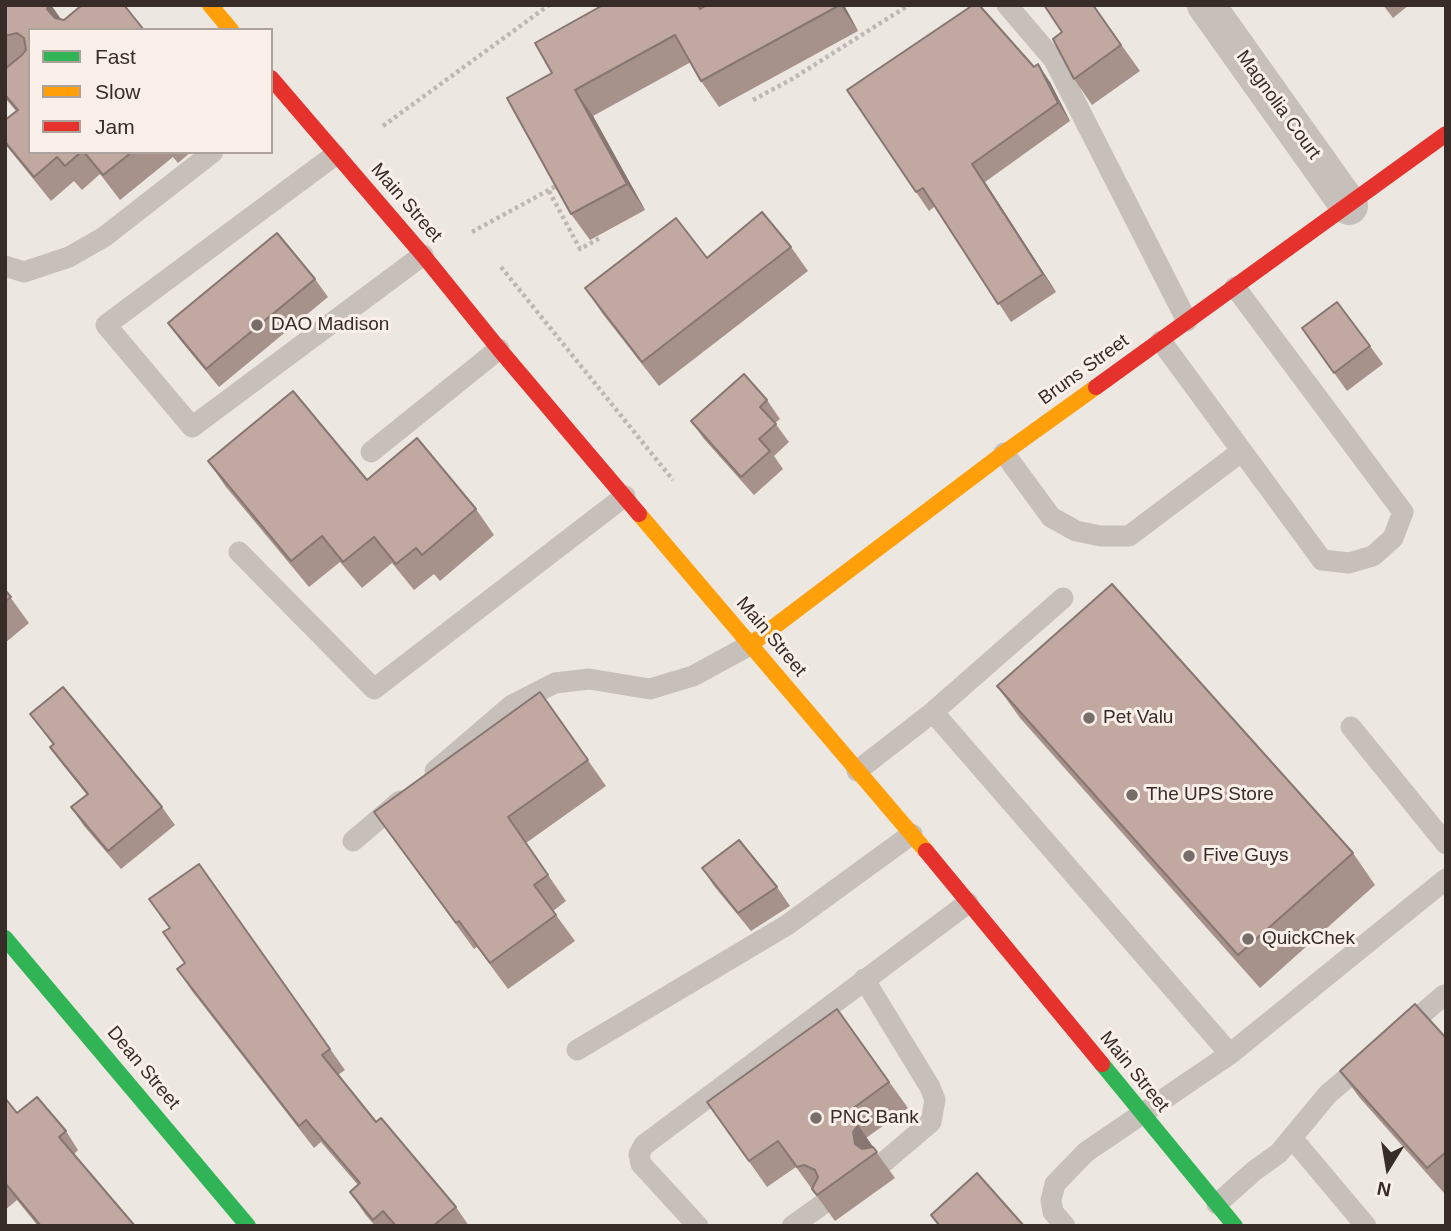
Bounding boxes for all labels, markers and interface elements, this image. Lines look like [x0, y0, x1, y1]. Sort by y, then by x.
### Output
legend [28, 28, 273, 154]
text: Fast [95, 45, 136, 68]
street label: Magnolia Court [1231, 46, 1325, 164]
text: Slow [95, 80, 141, 103]
text: Jam [95, 115, 135, 138]
street label: Main Street [366, 159, 446, 247]
place label: DAO Madison [271, 314, 389, 336]
marker: DAO Madison [249, 317, 265, 333]
street label: Bruns Street [1035, 330, 1133, 410]
street label: Main Street [731, 592, 811, 682]
place label: Pet Valu [1103, 707, 1173, 729]
marker: Pet Valu [1081, 710, 1097, 726]
place label: The UPS Store [1146, 784, 1274, 806]
marker: The UPS Store [1124, 787, 1140, 803]
place label: Five Guys [1203, 845, 1289, 867]
marker: Five Guys [1181, 848, 1197, 864]
place label: QuickChek [1262, 928, 1355, 950]
marker: QuickChek [1240, 931, 1256, 947]
street label: Dean Street [102, 1022, 184, 1114]
street label: Main Street [1095, 1027, 1173, 1117]
place label: PNC Bank [830, 1107, 919, 1129]
marker: PNC Bank [808, 1110, 824, 1126]
north arrow [1353, 1133, 1423, 1203]
text: N [1375, 1177, 1393, 1201]

